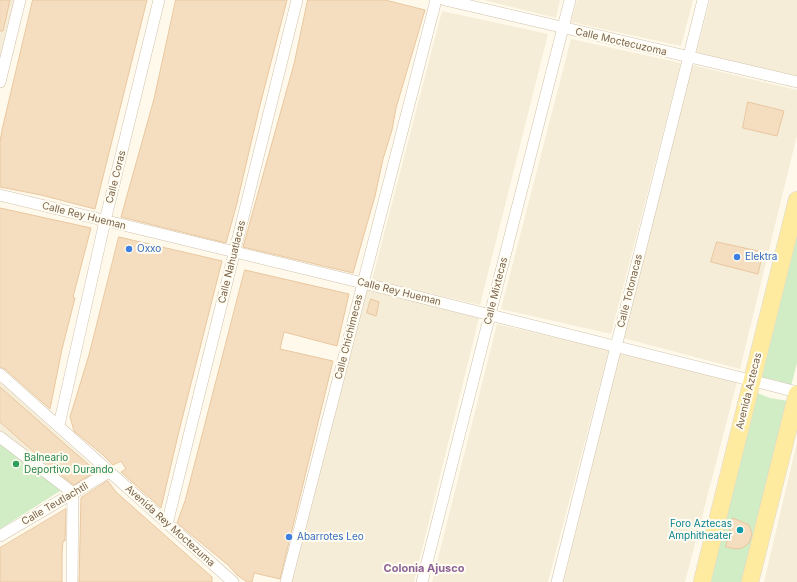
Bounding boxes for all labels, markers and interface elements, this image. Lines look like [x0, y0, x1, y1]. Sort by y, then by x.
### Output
street label: Calle Moctecuzoma [574, 26, 668, 58]
street label: Calle Coras [104, 149, 128, 205]
street label: Calle Rey Hueman [41, 200, 127, 232]
street label: Calle Nahuatlacas [216, 219, 248, 305]
place label: Oxxo [137, 243, 161, 255]
marker: Oxxo [124, 244, 134, 254]
place label: Elektra [745, 251, 777, 263]
marker: Elektra [732, 252, 742, 262]
street label: Calle Totonacas [615, 253, 645, 329]
street label: Calle Mixtecas [482, 256, 510, 326]
street label: Calle Rey Hueman [356, 276, 442, 308]
street label: Calle Chichimecas [333, 293, 365, 381]
street label: Avenida Aztecas [734, 351, 764, 431]
place label: Balneario Deportivo Durando [24, 452, 114, 476]
marker: Balneario Deportivo Durando [11, 459, 21, 469]
street label: Calle Teutlachtli [20, 480, 90, 528]
street label: Avenida Rey Moctezuma [123, 483, 217, 569]
place label: Foro Aztecas Amphitheater [668, 518, 732, 542]
marker: Foro Aztecas Amphitheater [735, 525, 745, 535]
place label: Abarrotes Leo [297, 531, 364, 543]
marker: Abarrotes Leo [284, 532, 294, 542]
district label: Colonia Ajusco [384, 562, 464, 576]

